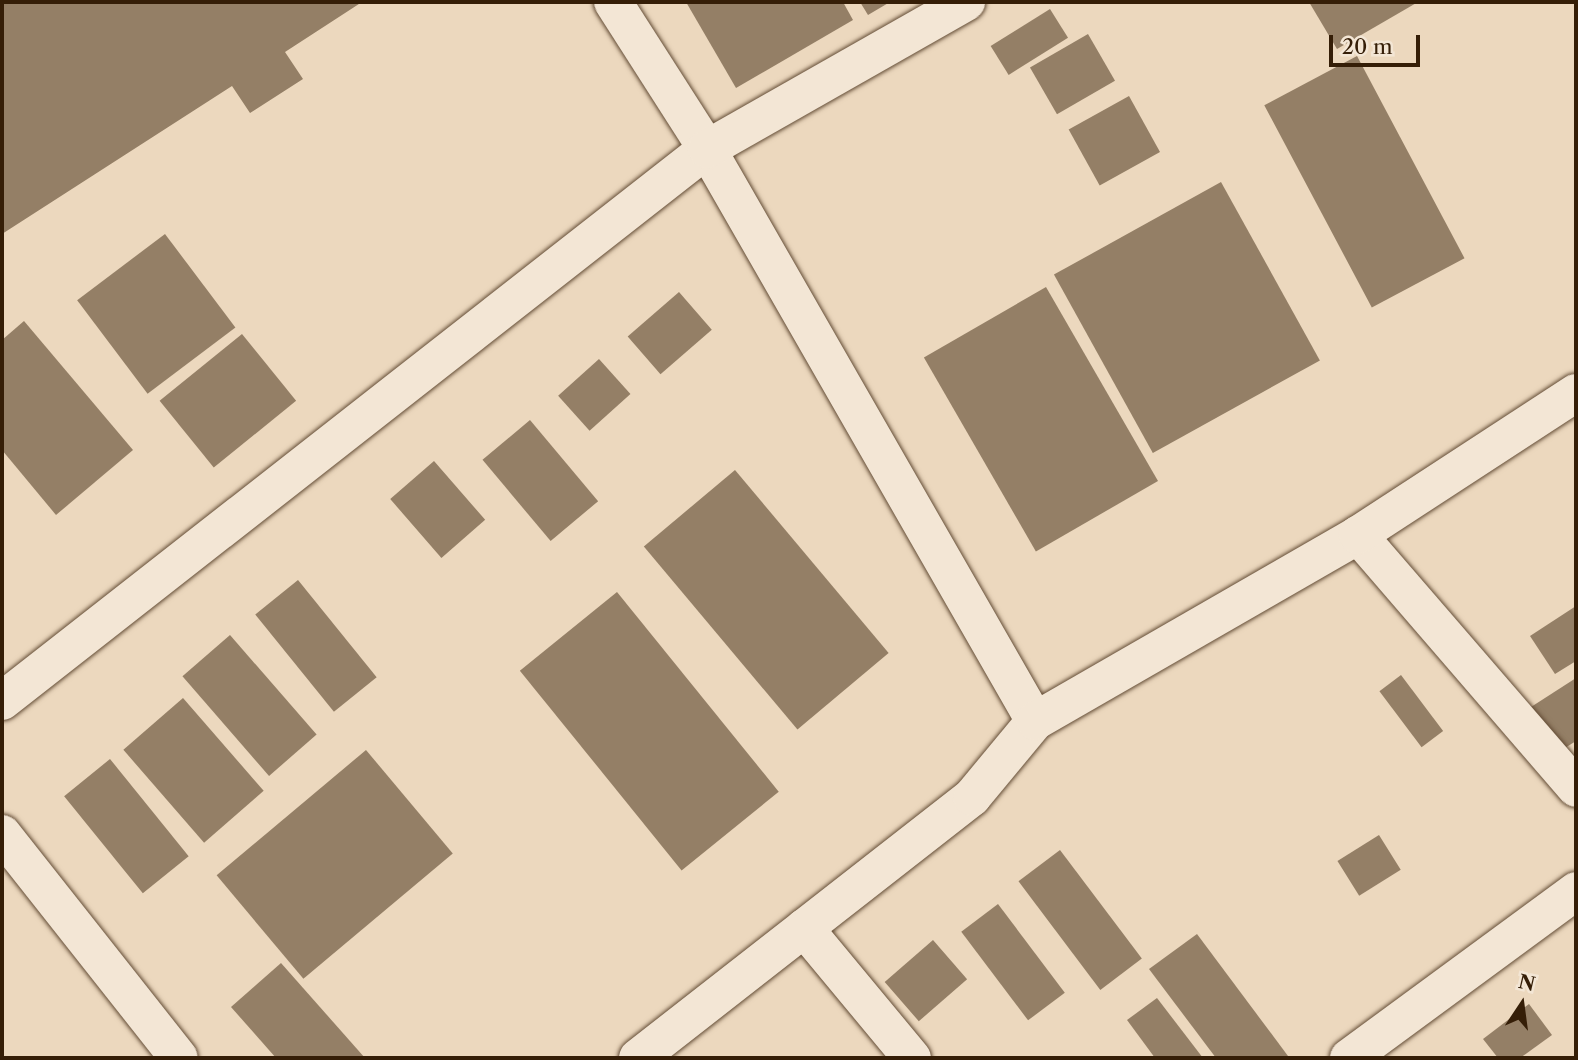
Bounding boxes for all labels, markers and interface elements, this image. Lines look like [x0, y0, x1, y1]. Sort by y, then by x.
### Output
scale bar [1333, 21, 1424, 65]
text: 20 m [1342, 34, 1393, 59]
north arrow [1487, 969, 1557, 1039]
text: N [1516, 970, 1537, 996]

